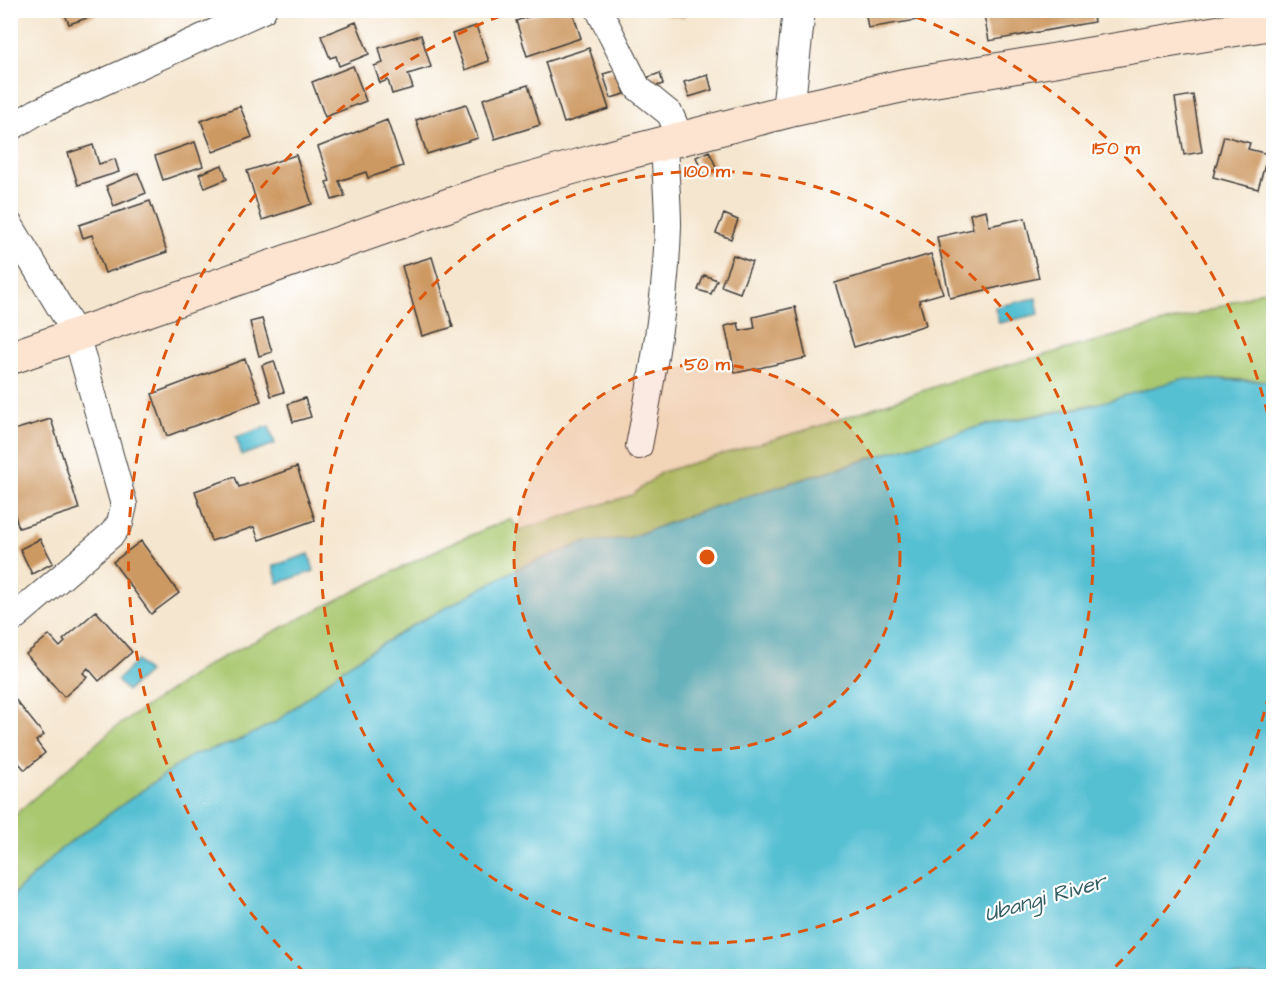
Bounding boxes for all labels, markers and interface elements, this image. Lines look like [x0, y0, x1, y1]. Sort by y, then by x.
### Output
text: 150 m [1092, 136, 1141, 161]
text: 100 m [684, 159, 731, 184]
text: 50 m [684, 352, 731, 377]
centre of rings [697, 547, 717, 567]
water label: Ubangi River [981, 865, 1112, 931]

